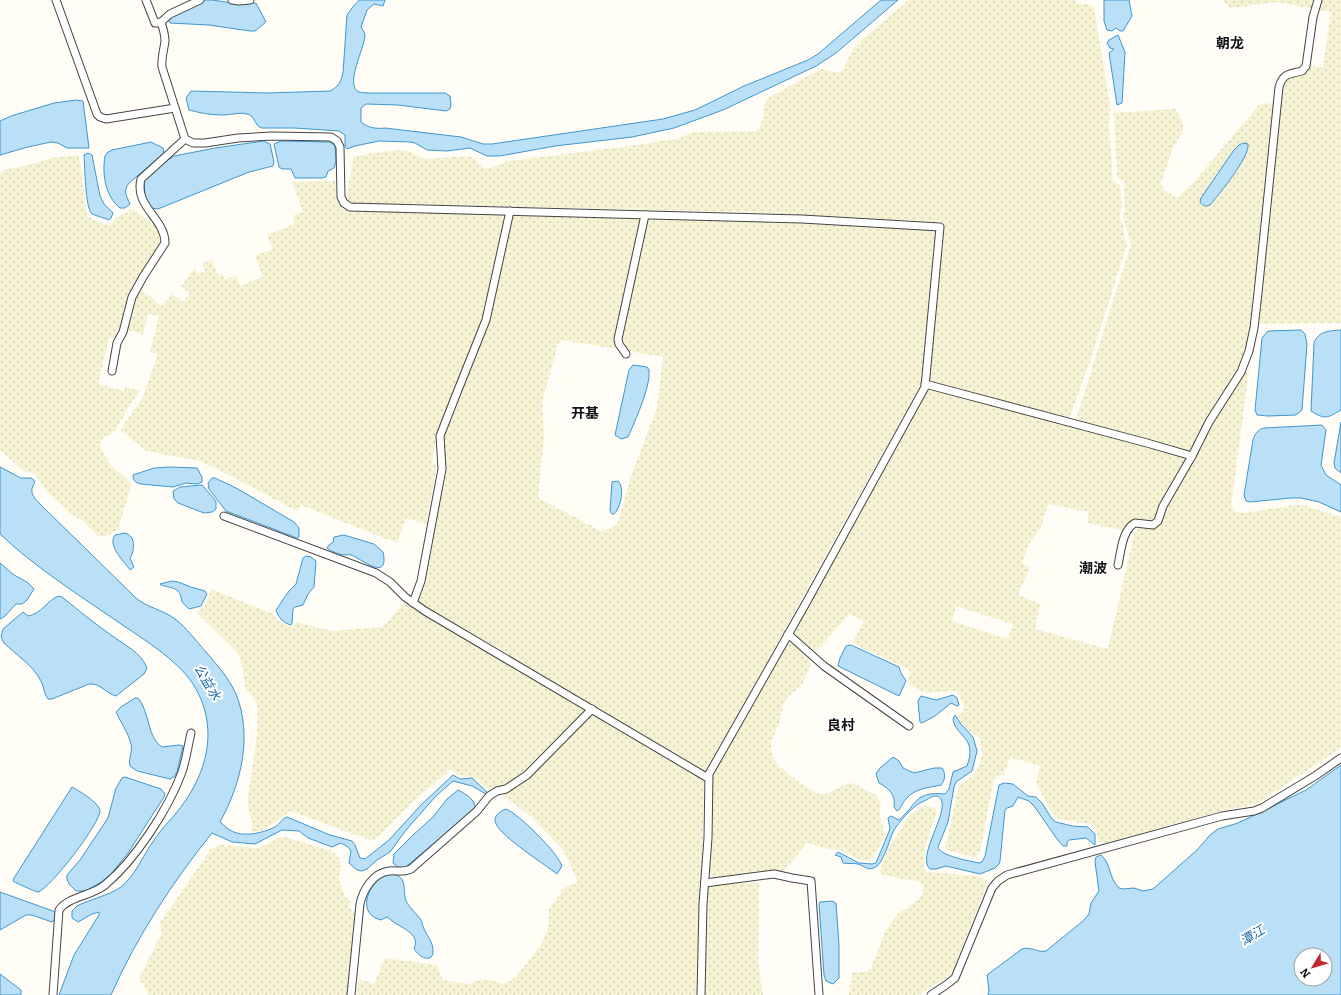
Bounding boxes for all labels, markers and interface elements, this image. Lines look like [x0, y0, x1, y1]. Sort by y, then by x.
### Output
district label: 朝龙 [1216, 35, 1244, 52]
district label: 开基 [571, 405, 599, 422]
district label: 潮波 [1079, 560, 1107, 577]
water label: 公益水 [191, 662, 225, 704]
district label: 良村 [827, 717, 855, 734]
water label: 潭江 [1237, 921, 1269, 949]
north arrow [1293, 947, 1333, 987]
text: N [1297, 965, 1313, 980]

